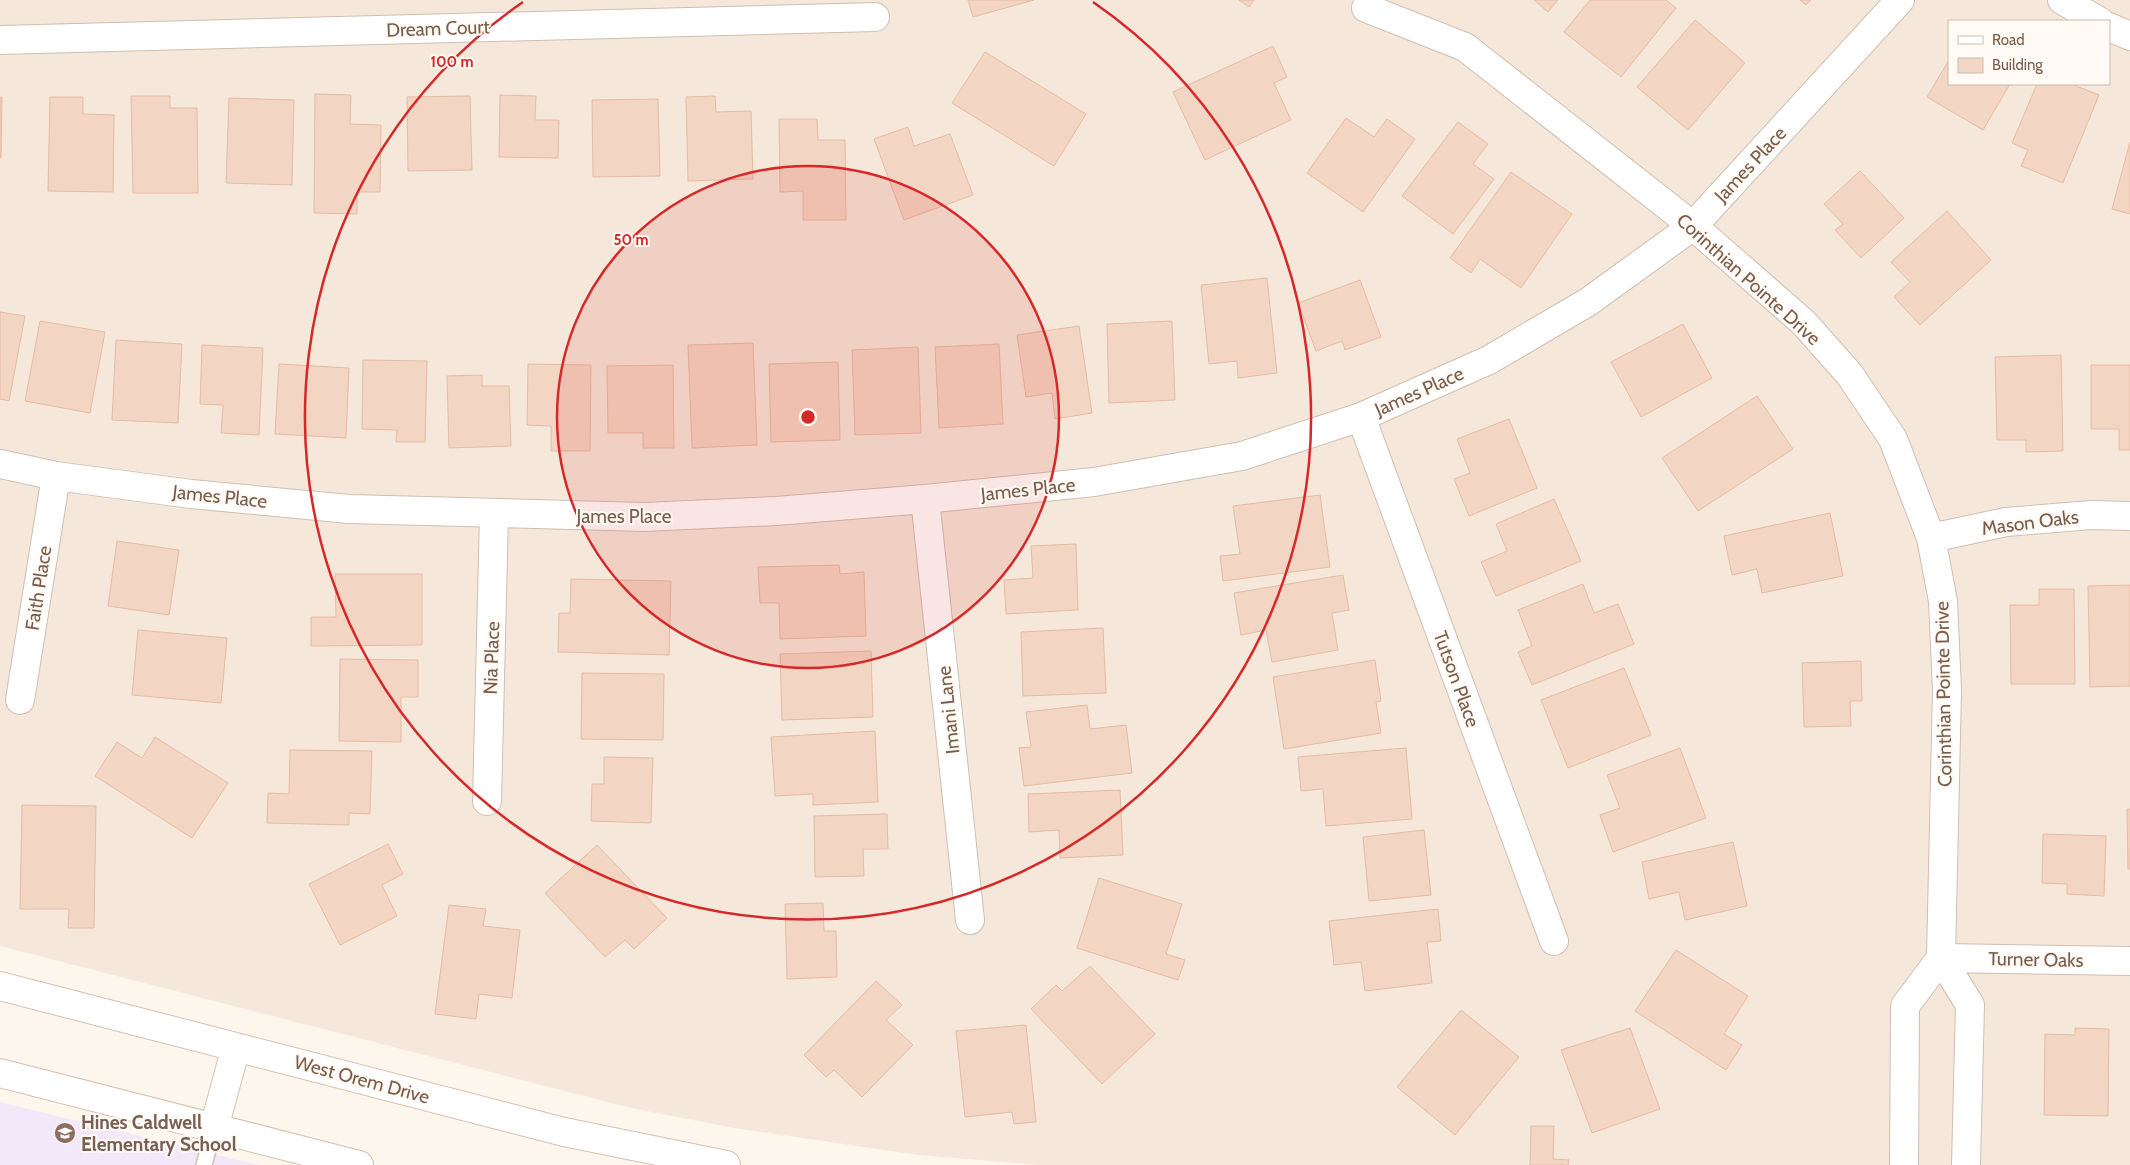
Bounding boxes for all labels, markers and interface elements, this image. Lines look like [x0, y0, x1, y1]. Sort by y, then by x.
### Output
street label: Dream Court [386, 15, 491, 42]
legend [1948, 20, 2110, 85]
text: Road [1992, 31, 2025, 49]
text: 100 m [430, 53, 474, 71]
text: Building [1992, 56, 2043, 74]
street label: James Place [1709, 122, 1791, 208]
street label: Corinthian Pointe Drive [1672, 209, 1826, 350]
text: 50 m [613, 231, 649, 249]
street label: James Place [1370, 362, 1467, 422]
centre of rings [799, 408, 817, 426]
street label: James Place [979, 473, 1077, 506]
street label: James Place [171, 480, 269, 513]
street label: James Place [576, 505, 672, 528]
street label: Mason Oaks [1980, 505, 2080, 540]
street label: Faith Place [20, 544, 57, 632]
street label: Corinthian Pointe Drive [1930, 601, 1957, 787]
street label: Nia Place [479, 621, 504, 695]
street label: Tutson Place [1429, 628, 1485, 731]
street label: Imani Lane [932, 665, 965, 755]
street label: Turner Oaks [1988, 947, 2084, 972]
street label: West Orem Drive [292, 1050, 432, 1109]
place label: Hines Caldwell Elementary School [81, 1111, 237, 1156]
school or university icon: Hines Caldwell Elementary School [53, 1121, 77, 1145]

